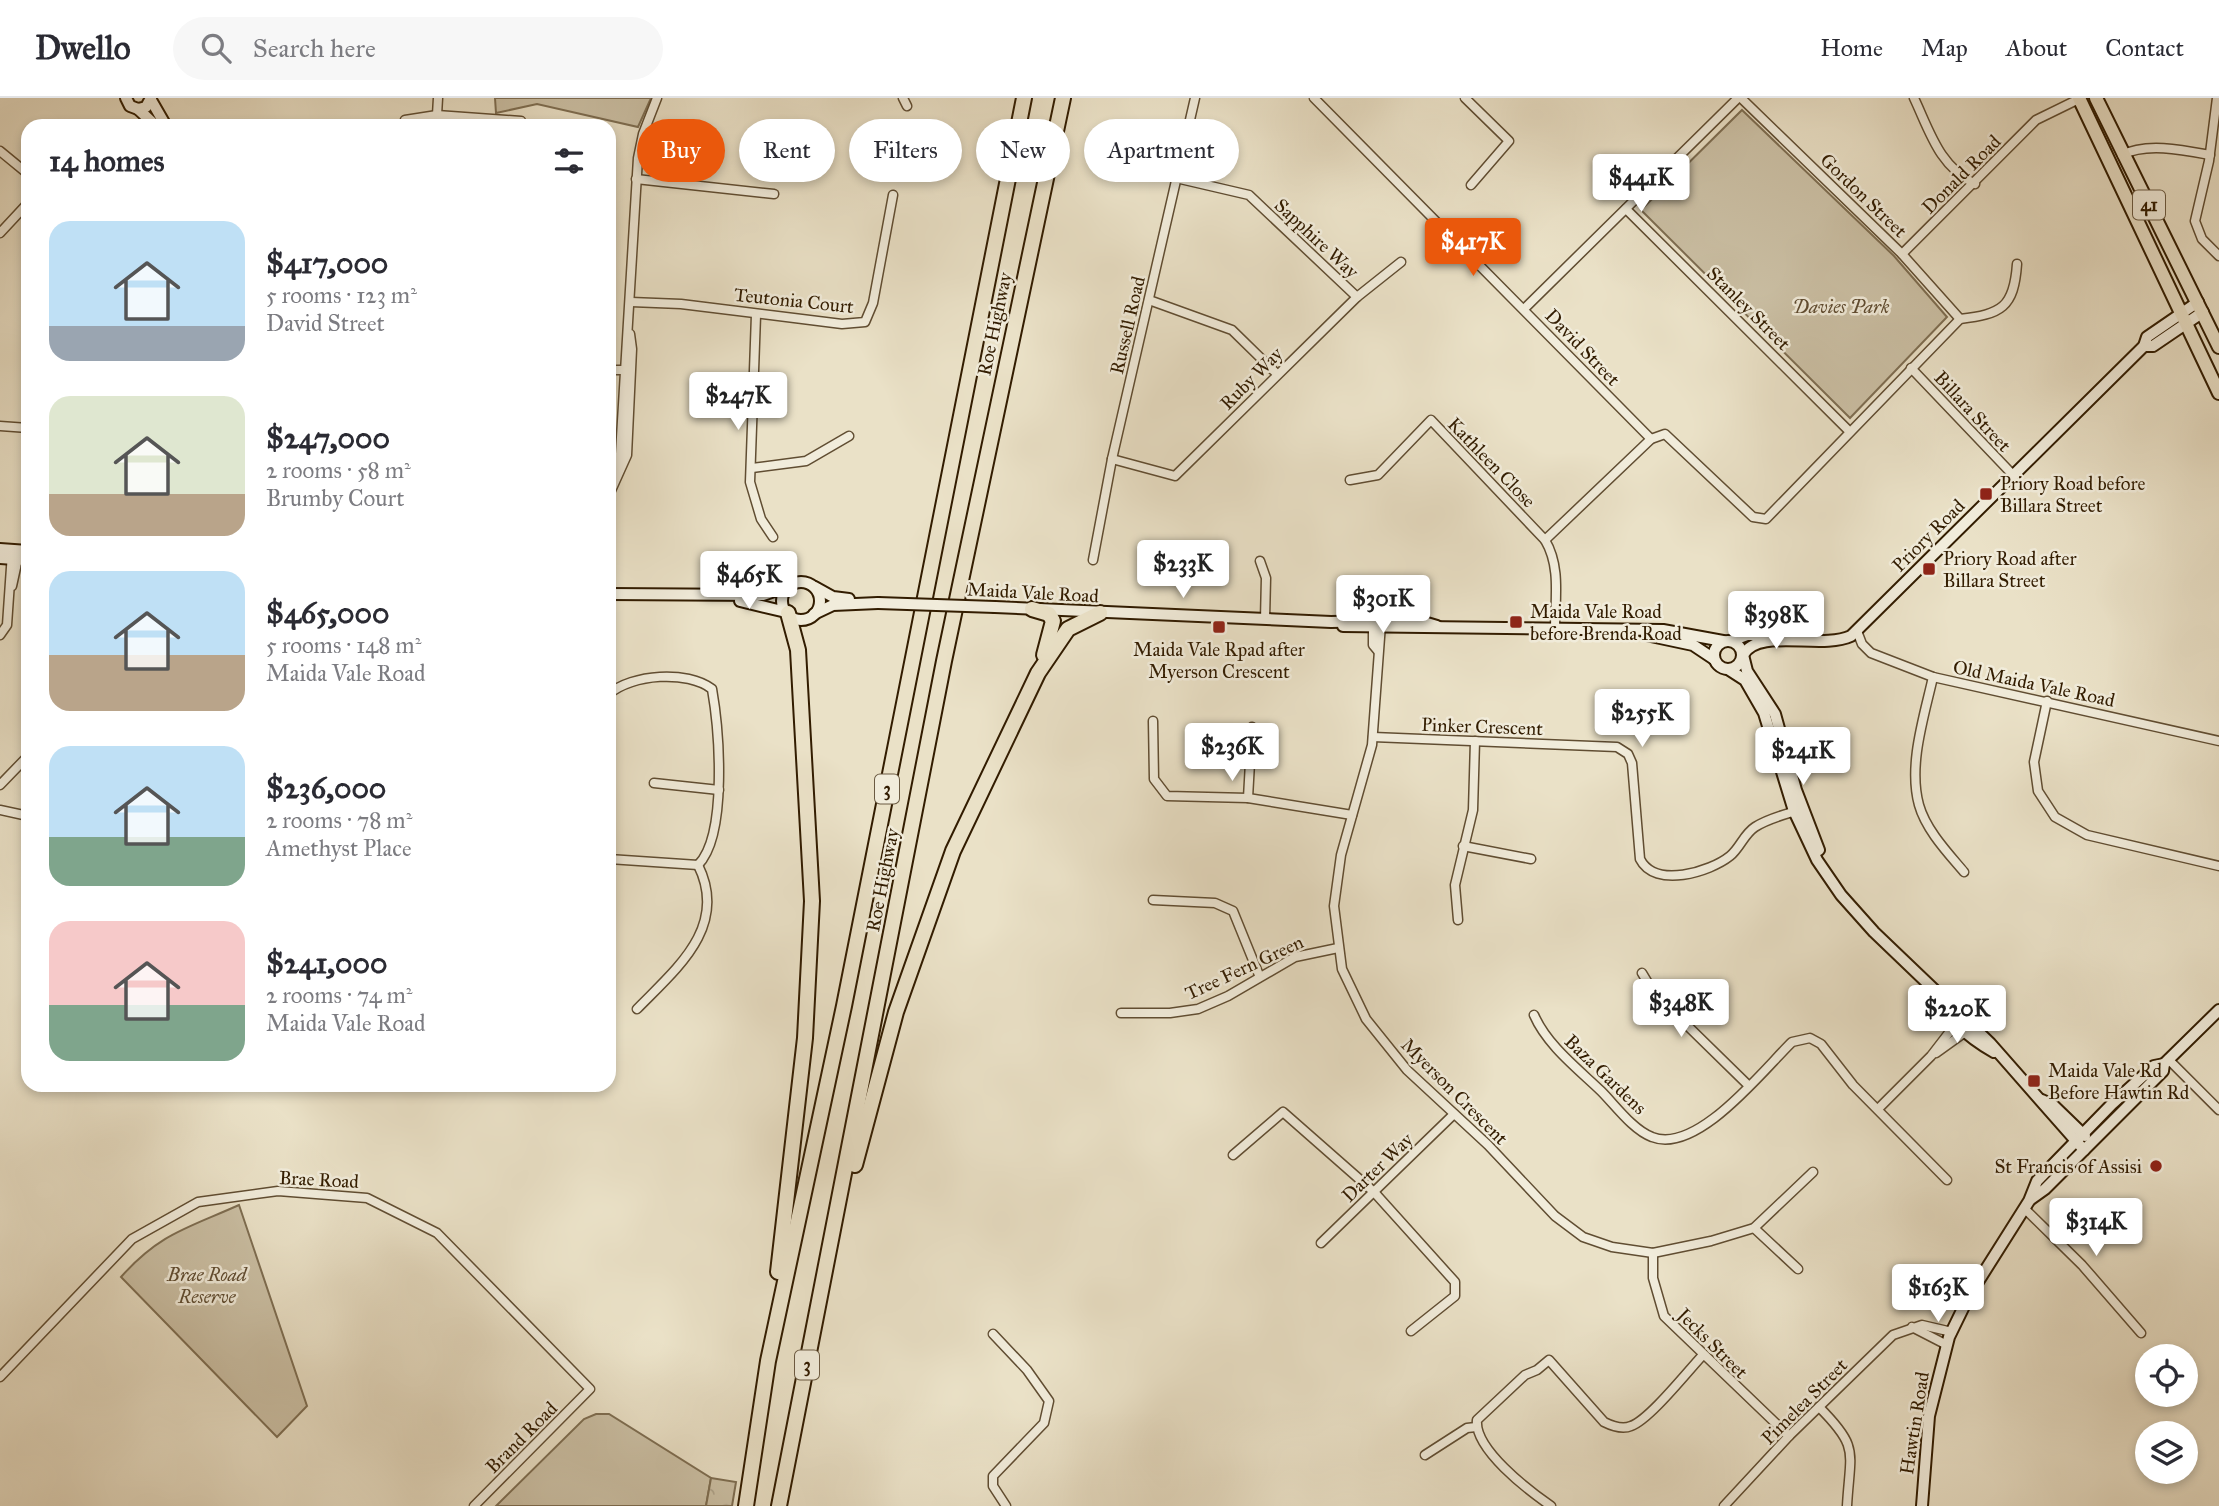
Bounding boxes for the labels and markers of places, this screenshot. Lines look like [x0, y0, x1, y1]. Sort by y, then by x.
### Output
pin: $441K [1592, 155, 1690, 214]
pin: $417K [1424, 218, 1522, 278]
pin: $247K [689, 372, 787, 432]
place label: Priory Road before Billara Street [2000, 472, 2145, 517]
marker: Priory Road before Billara Street [1978, 486, 1994, 502]
pin: $233K [1134, 540, 1232, 600]
place label: Priory Road after Billara Street [1943, 547, 2077, 592]
pin: $465K [700, 552, 798, 611]
marker: Priory Road after Billara Street [1921, 561, 1937, 577]
pin: $301K [1334, 575, 1432, 635]
pin: $398K [1727, 592, 1825, 651]
place label: Maida Vale Road before Brenda Road [1530, 600, 1682, 645]
marker: Maida Vale Road before Brenda Road [1508, 614, 1524, 630]
marker: Maida Vale Rpad after Myerson Crescent [1211, 619, 1227, 635]
place label: Maida Vale Rpad after Myerson Crescent [1133, 638, 1306, 683]
pin: $255K [1593, 690, 1691, 749]
pin: $236K [1183, 724, 1281, 783]
pin: $241K [1754, 728, 1852, 787]
pin: $348K [1632, 979, 1730, 1039]
pin: $220K [1908, 986, 2006, 1045]
place label: Maida Vale Rd Before Hawtin Rd [2048, 1059, 2190, 1104]
marker: Maida Vale Rd Before Hawtin Rd [2026, 1073, 2042, 1089]
place label: St Francis of Assisi [1994, 1155, 2142, 1178]
marker: St Francis of Assisi [2148, 1158, 2164, 1174]
pin: $314K [2047, 1198, 2145, 1258]
pin: $163K [1889, 1264, 1987, 1324]

